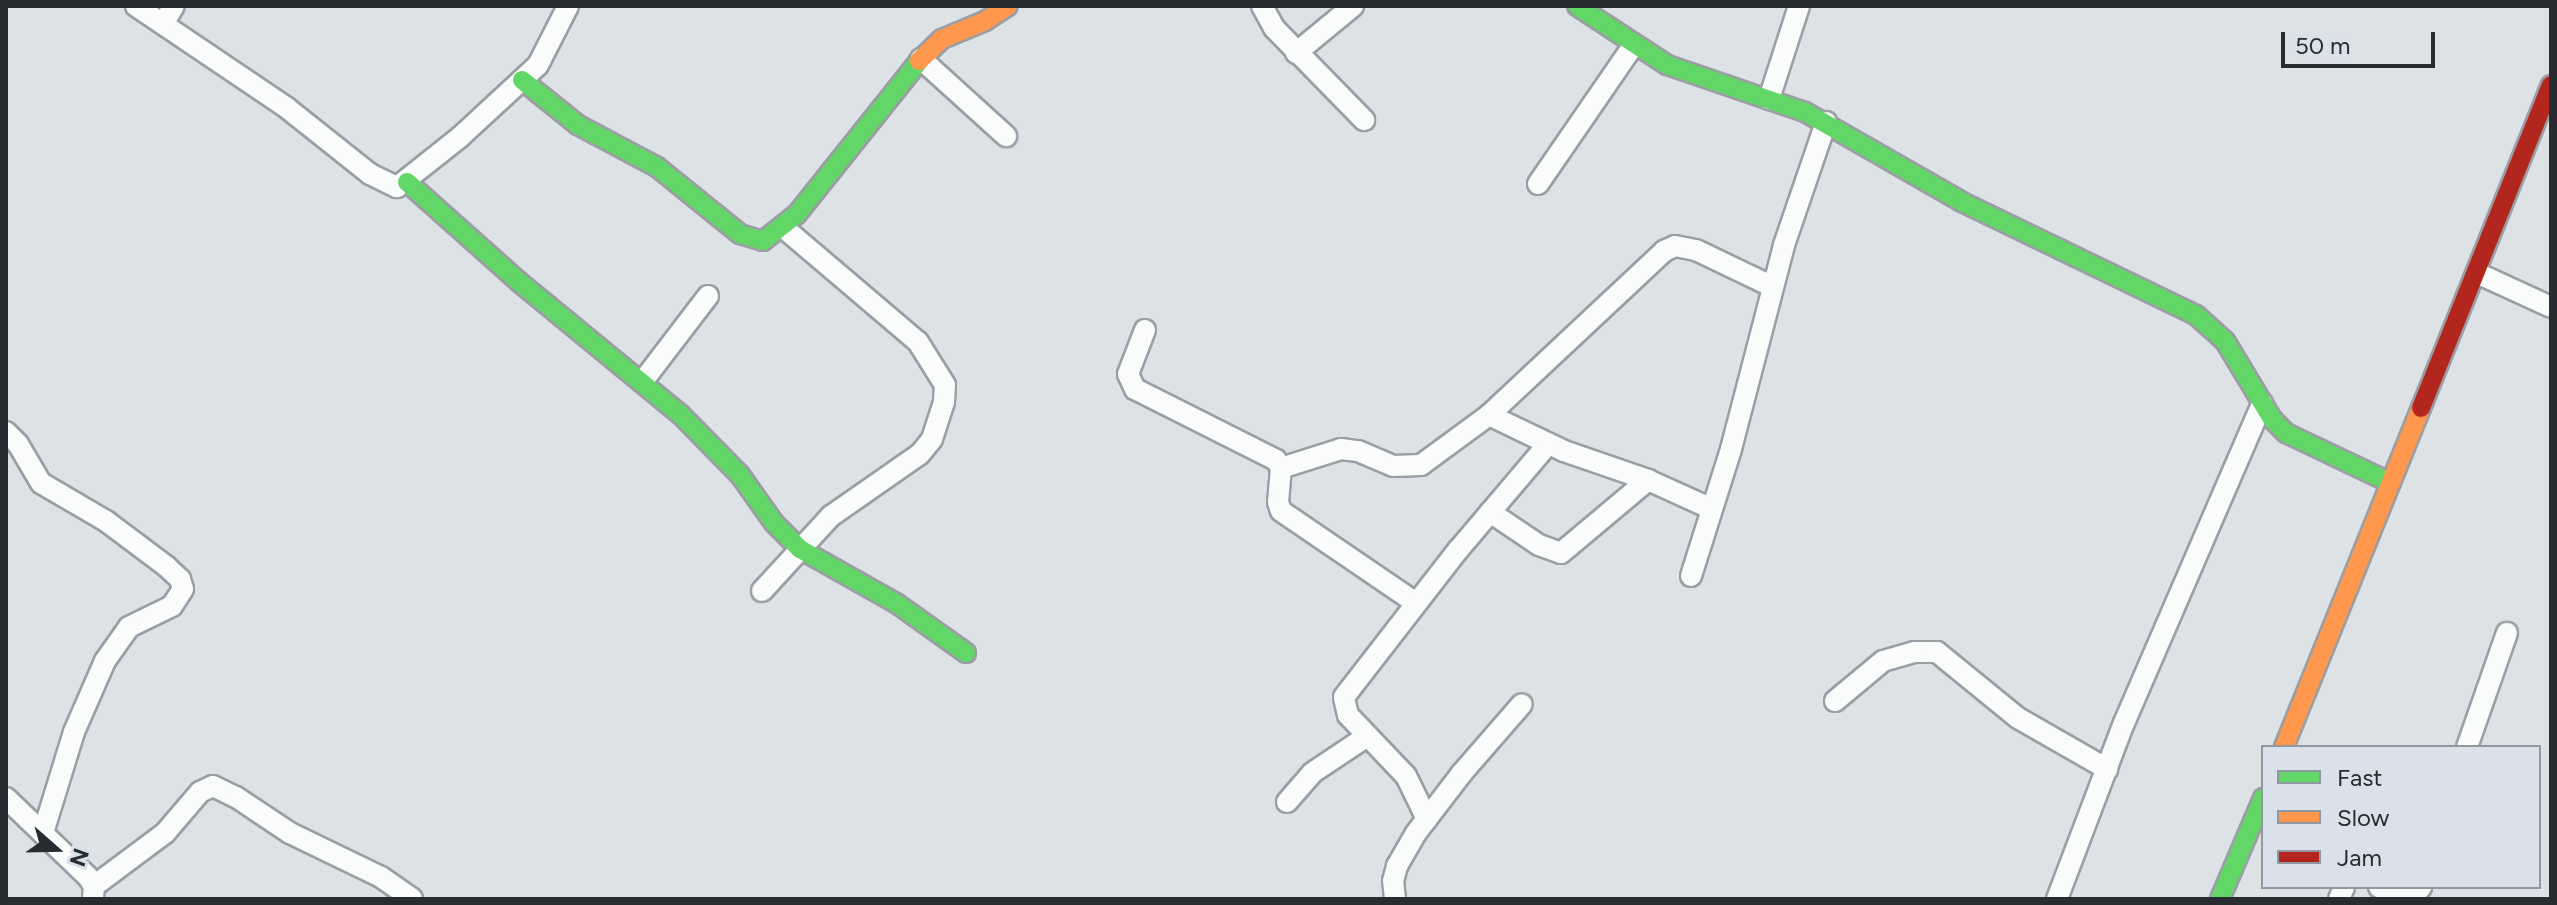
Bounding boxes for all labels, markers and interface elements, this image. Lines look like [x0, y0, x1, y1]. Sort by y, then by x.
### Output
scale bar [2285, 16, 2439, 66]
text: 50 m [2295, 31, 2351, 60]
legend [2261, 745, 2541, 889]
text: Fast [2337, 763, 2382, 792]
text: Slow [2337, 803, 2389, 832]
north arrow [16, 809, 96, 889]
text: Jam [2337, 843, 2382, 872]
text: N [63, 845, 95, 870]

